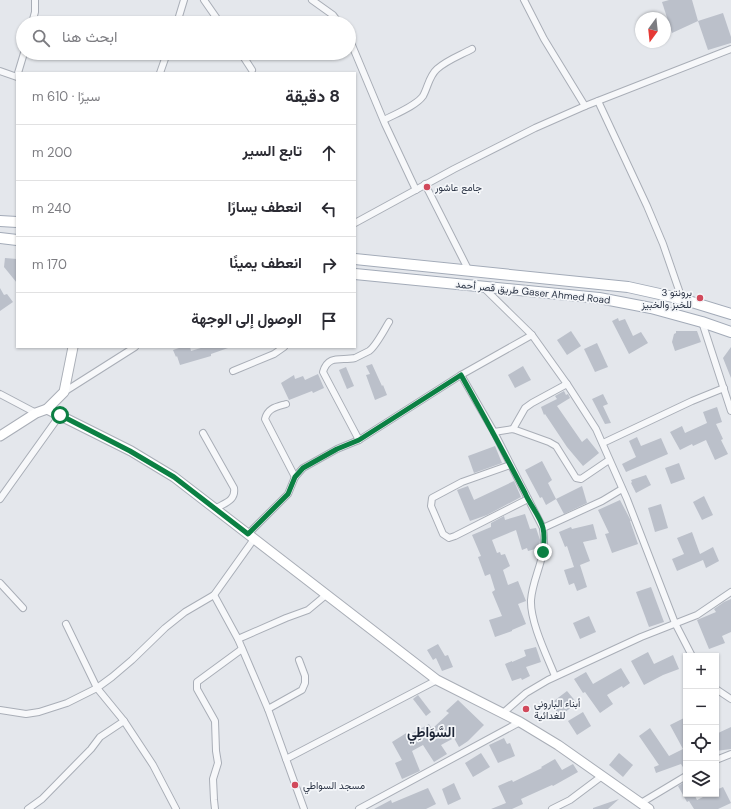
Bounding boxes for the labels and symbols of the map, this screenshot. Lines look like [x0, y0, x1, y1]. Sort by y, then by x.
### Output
north arrow [635, 12, 671, 48]
place label: جامع عاشور [434, 181, 482, 194]
marker: جامع عاشور [422, 182, 432, 192]
street label: طريق قصر أحمد Gaser Ahmed Road [455, 277, 611, 307]
place label: برونتو 3 للخبز والخبيز [640, 286, 692, 311]
marker: برونتو 3 للخبز والخبيز [695, 293, 705, 303]
route start [51, 406, 69, 424]
route end [534, 543, 552, 561]
place label: أبناء البارونى للغدائية [534, 697, 581, 722]
marker: أبناء البارونى للغدائية [521, 704, 531, 714]
district label: السَّوَاطِي [407, 723, 455, 744]
place label: مسجد السواطي [303, 779, 365, 794]
marker: مسجد السواطي [290, 780, 300, 790]

